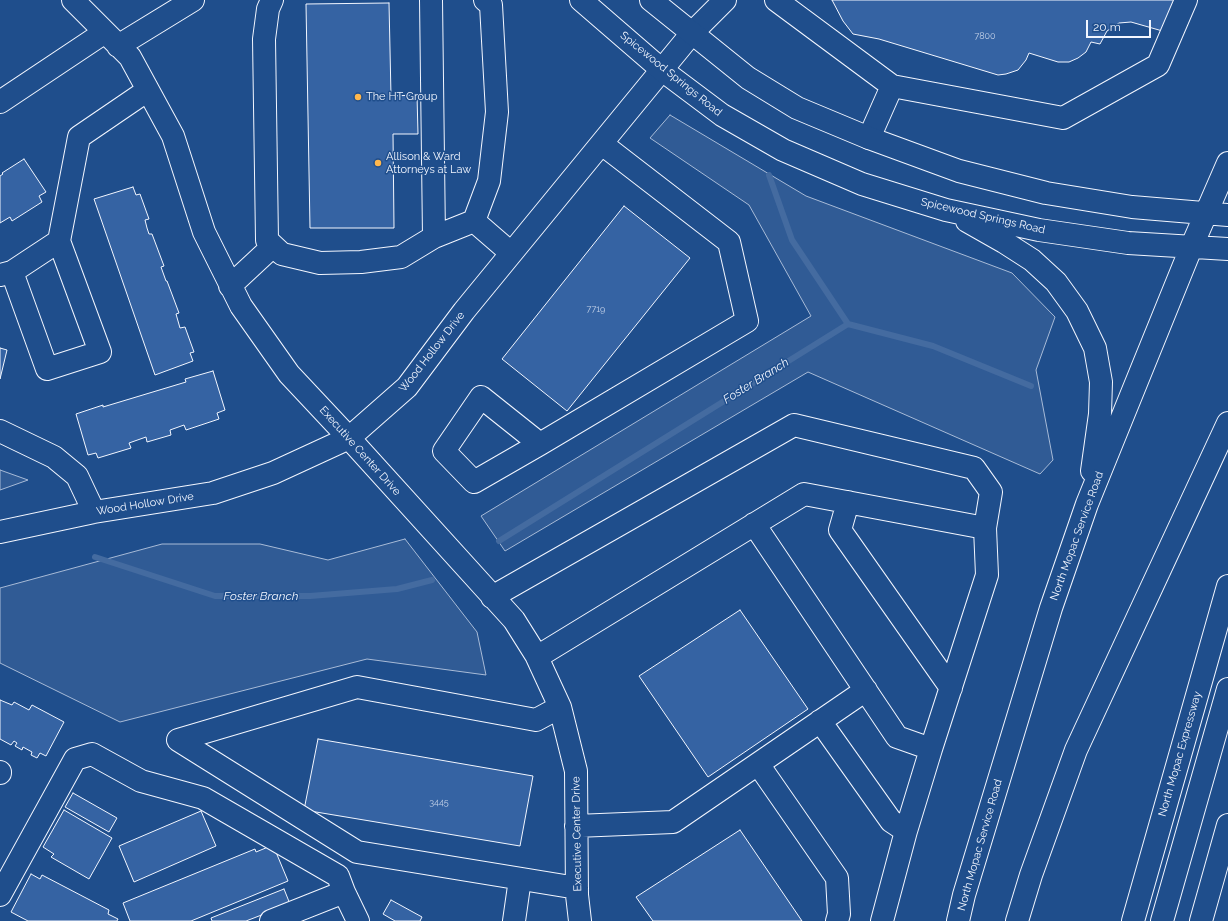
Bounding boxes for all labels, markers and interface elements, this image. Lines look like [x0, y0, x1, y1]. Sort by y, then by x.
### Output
scale bar [1088, 12, 1153, 38]
text: 20 m [1093, 20, 1121, 34]
street label: Spicewood Springs Road [617, 29, 725, 119]
house number: 7800 [974, 31, 996, 41]
place label: The HT Group [366, 90, 437, 104]
marker: The HT Group [353, 92, 363, 102]
place label: Allison & Ward Attorneys at Law [386, 150, 471, 176]
marker: Allison & Ward Attorneys at Law [373, 158, 383, 168]
street label: Spicewood Springs Road [920, 195, 1046, 237]
house number: 7719 [587, 304, 605, 314]
street label: Wood Hollow Drive [397, 309, 467, 395]
water label: Foster Branch [720, 355, 792, 407]
street label: Executive Center Drive [317, 404, 403, 498]
street label: North Mopac Service Road [1047, 470, 1107, 602]
street label: Wood Hollow Drive [95, 490, 195, 518]
water label: Foster Branch [224, 589, 298, 603]
street label: North Mopac Expressway [1156, 690, 1204, 818]
street label: Executive Center Drive [569, 776, 585, 892]
street label: North Mopac Service Road [955, 778, 1005, 912]
house number: 3445 [429, 797, 449, 807]

